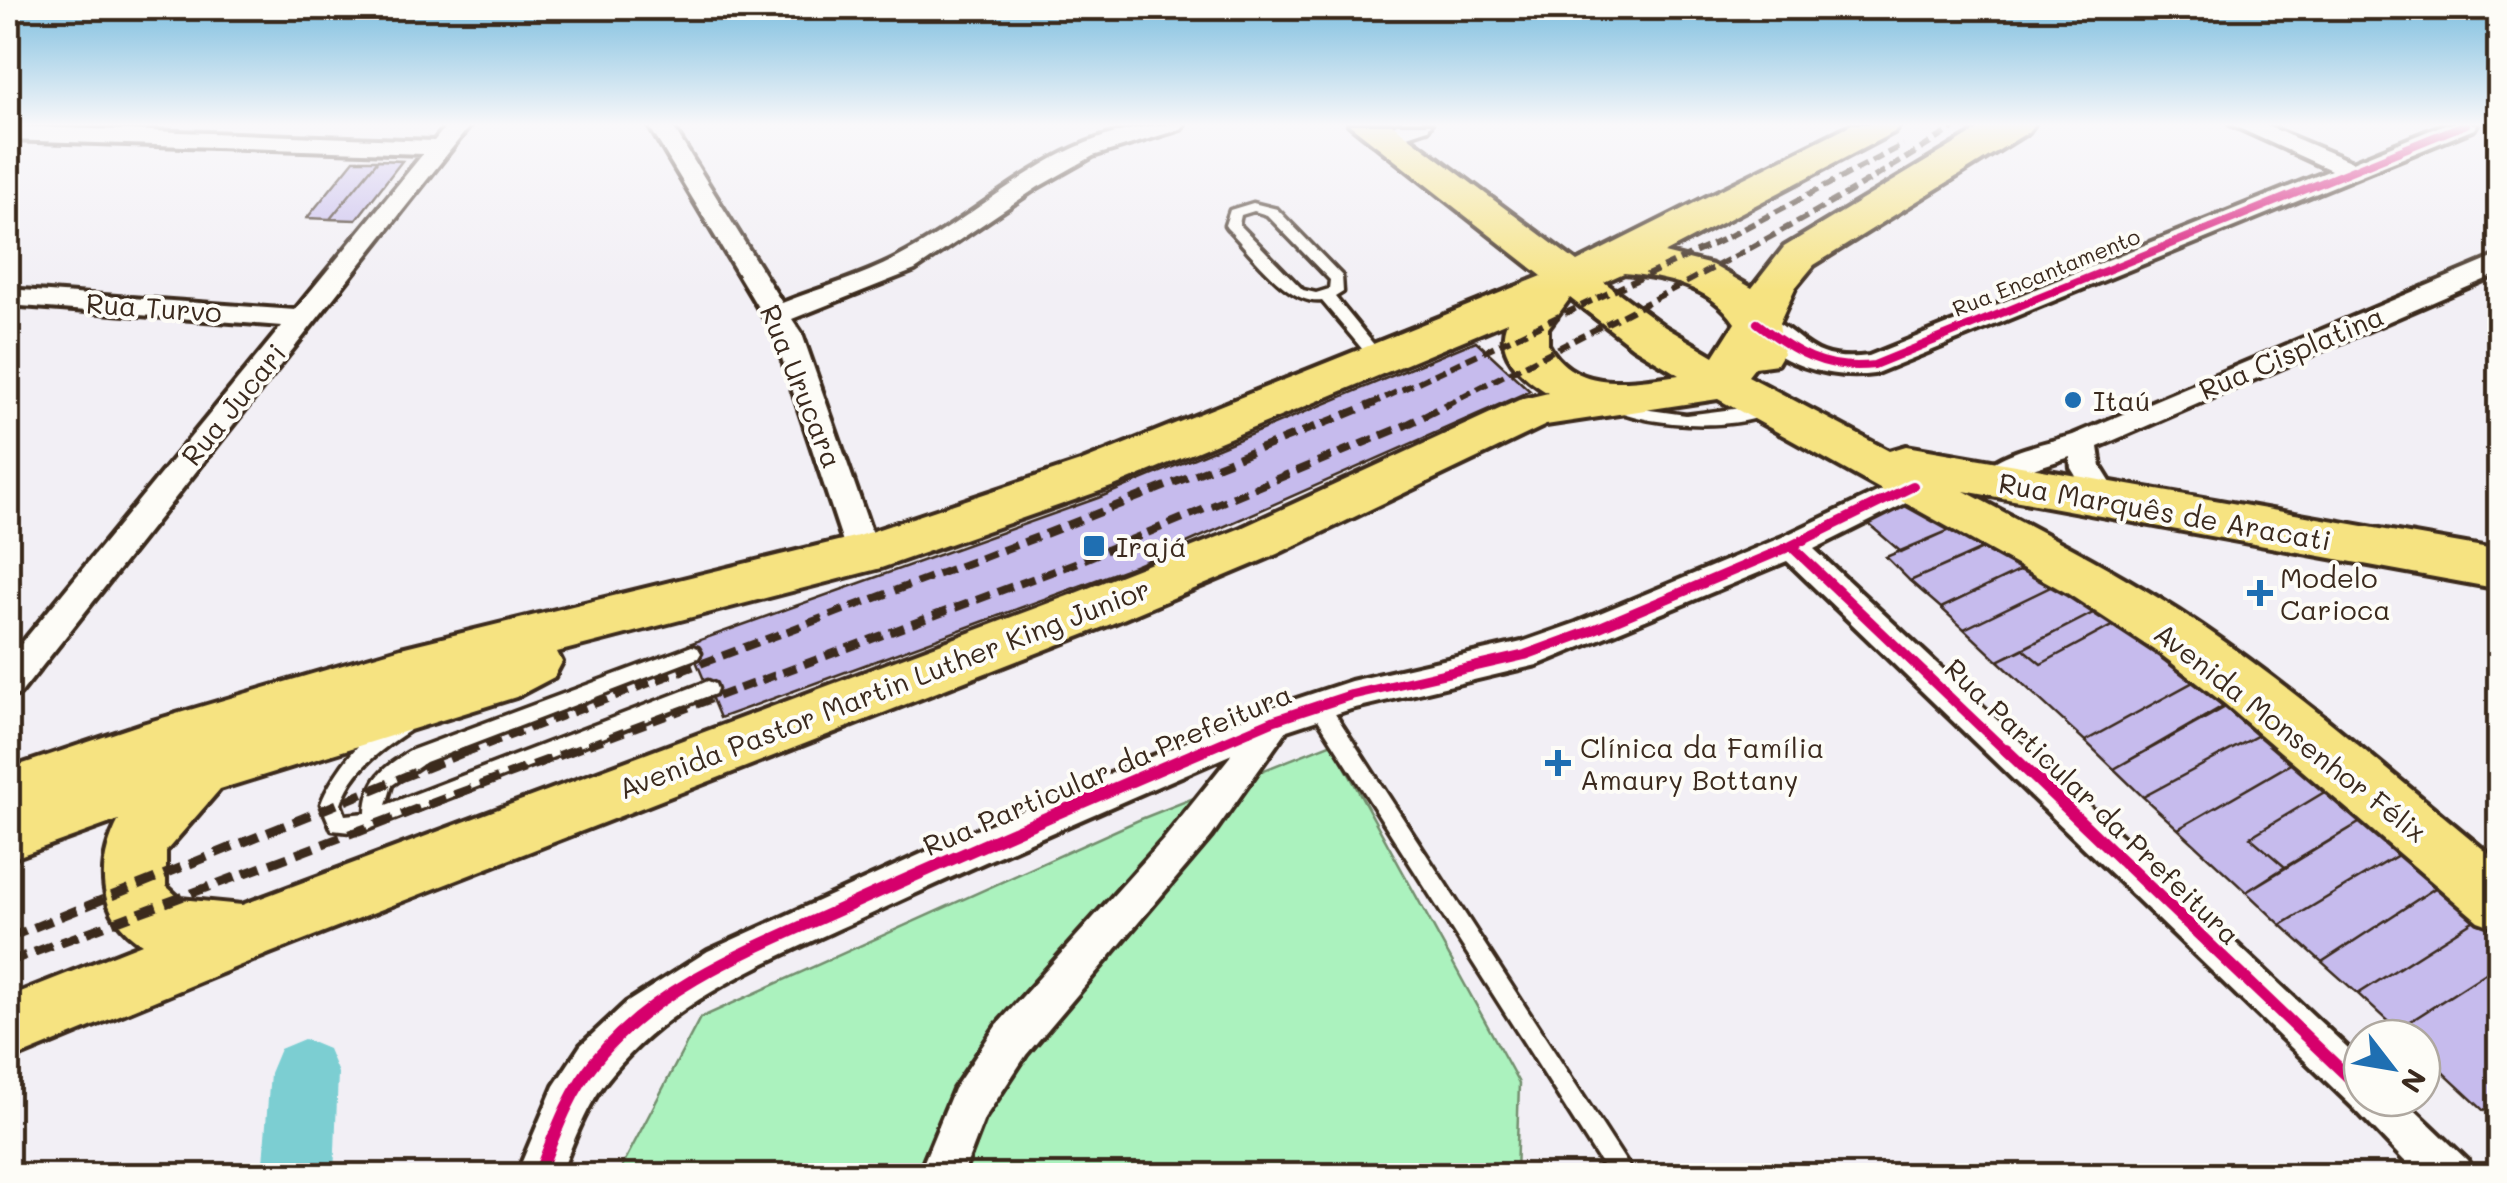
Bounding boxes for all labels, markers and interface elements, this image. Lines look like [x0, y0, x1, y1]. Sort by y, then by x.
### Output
street label: Rua Encantamento [1948, 221, 2144, 323]
street label: Rua Turvo [85, 284, 223, 330]
street label: Rua Cisplatina [2193, 297, 2389, 407]
street label: Rua Urucara [753, 299, 851, 473]
street label: Rua Jucari [173, 336, 293, 472]
place label: Itaú [2093, 382, 2150, 418]
marker: Itaú [2062, 389, 2084, 411]
street label: Rua Marquês de Aracati [1996, 464, 2334, 558]
place label: Irajá [1116, 528, 1187, 564]
marker: Irajá [1081, 533, 1107, 559]
place label: Modelo Carioca [2280, 559, 2391, 627]
street label: Avenida Pastor Martin Luther King Junior [613, 570, 1155, 806]
marker: Modelo Carioca [2249, 582, 2271, 604]
street label: Avenida Monsenhor Félix [2147, 614, 2435, 850]
street label: Rua Particular da Prefeitura [1938, 650, 2248, 952]
street label: Rua Particular da Prefeitura [917, 675, 1297, 863]
place label: Clínica da Família Amaury Bottany [1580, 729, 1824, 797]
marker: Clínica da Família Amaury Bottany [1545, 750, 1571, 776]
north arrow [2342, 1018, 2442, 1118]
text: N [2393, 1063, 2435, 1100]

